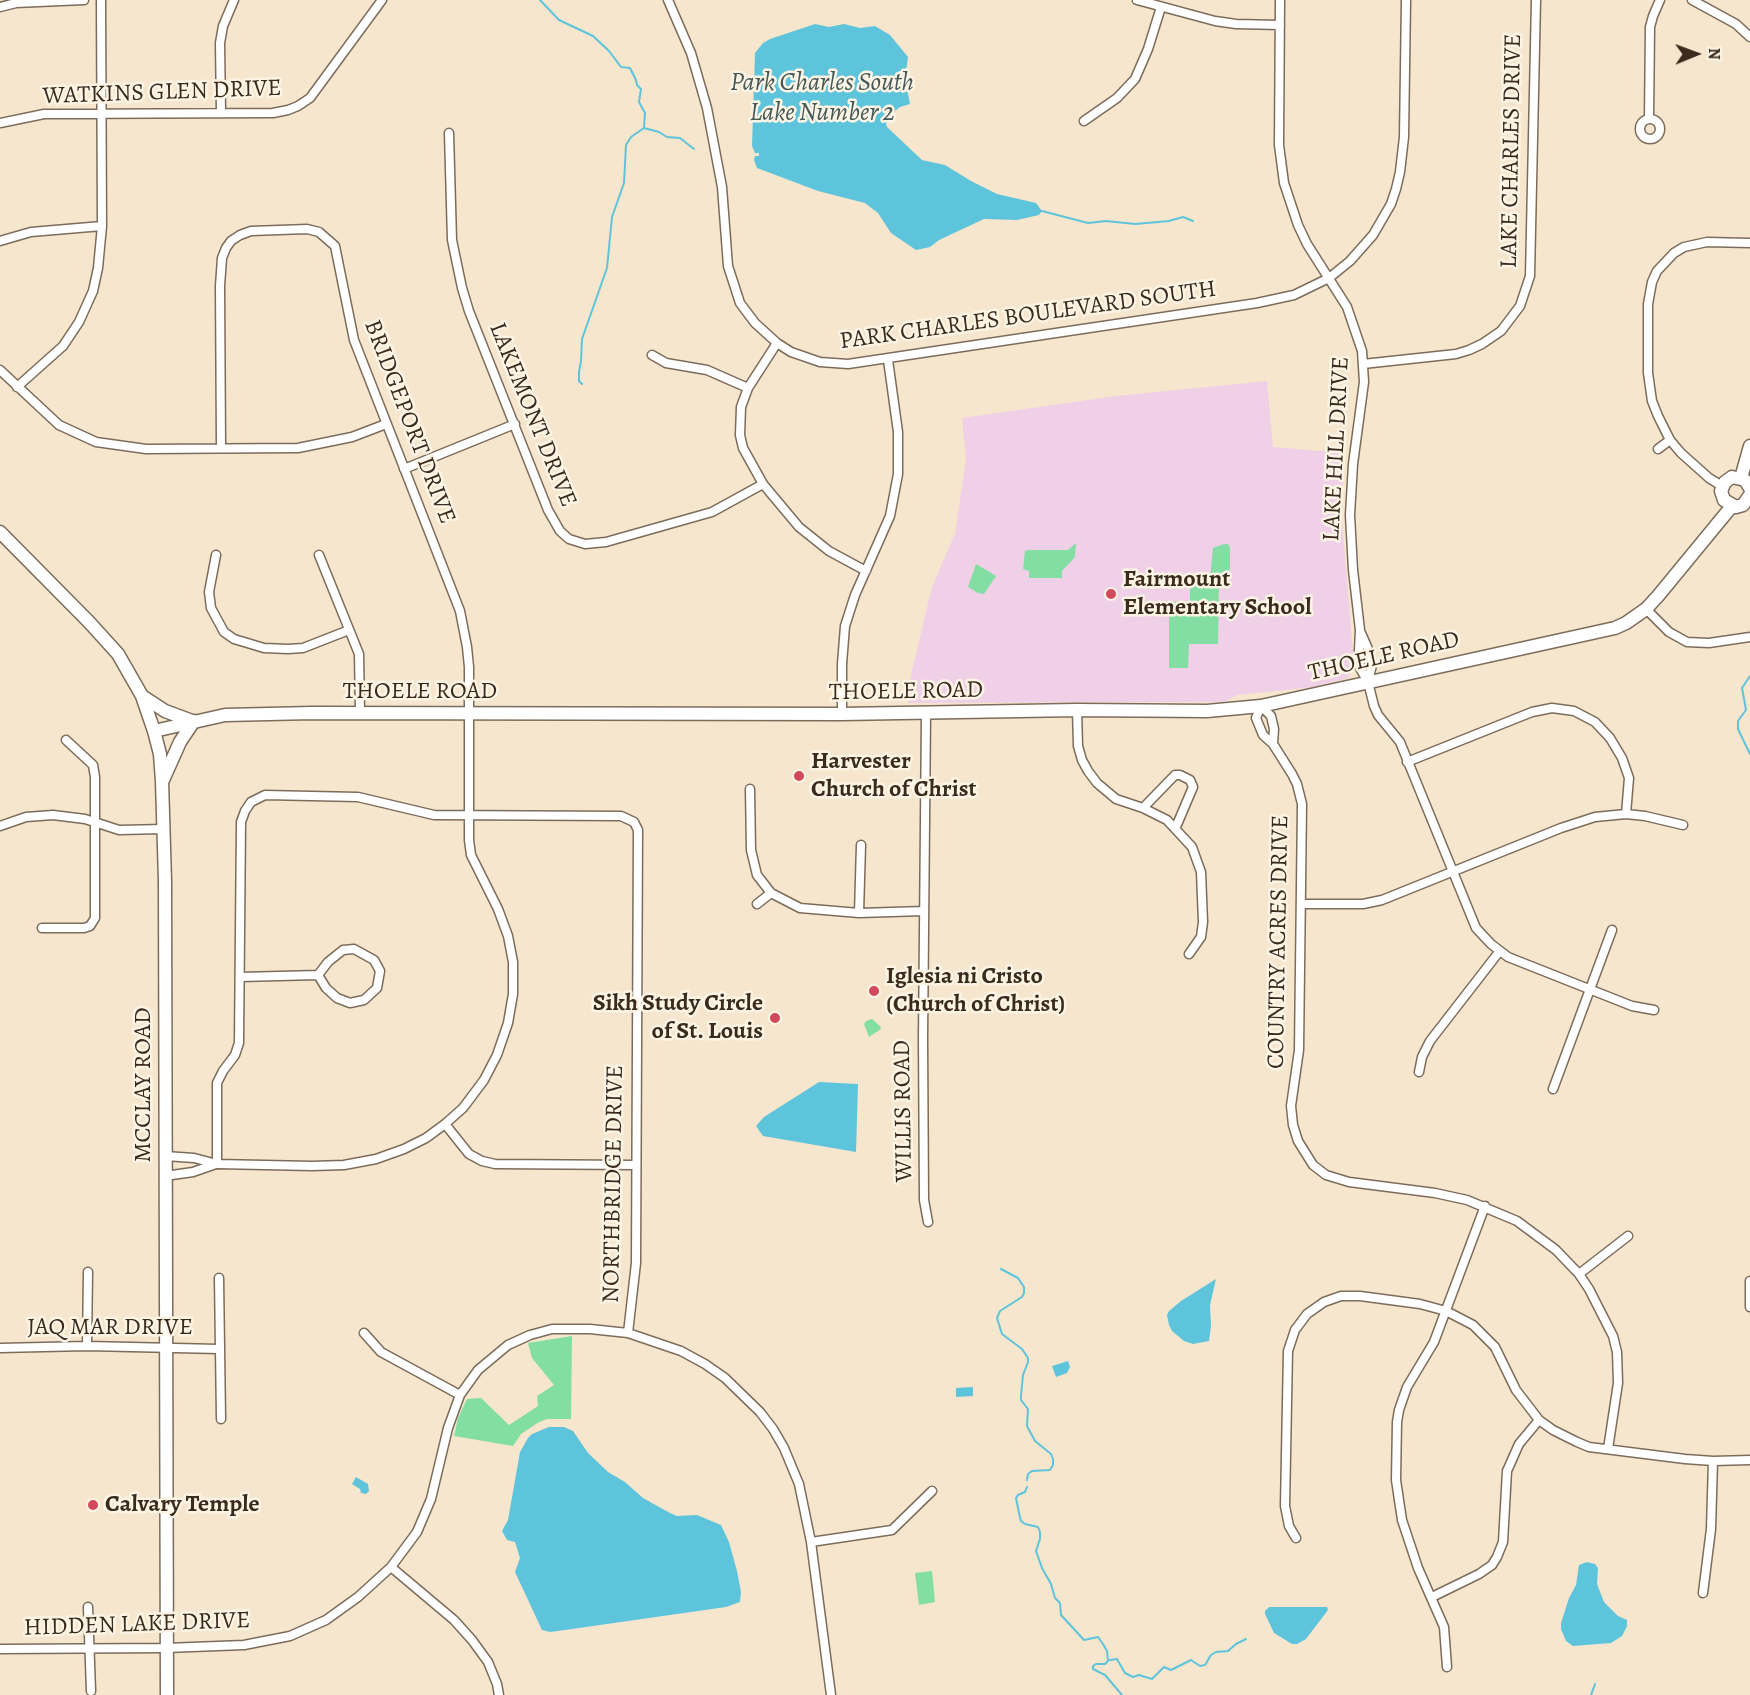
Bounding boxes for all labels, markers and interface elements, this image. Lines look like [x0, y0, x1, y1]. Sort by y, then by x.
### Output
north arrow [1666, 24, 1726, 84]
street label: LAKE CHARLES DRIVE [1496, 33, 1528, 269]
text: N [1703, 48, 1725, 60]
water label: Park Charles South Lake Number 2 [730, 68, 914, 130]
street label: WATKINS GLEN DRIVE [42, 74, 282, 112]
street label: PARK CHARLES BOULEVARD SOUTH [838, 275, 1218, 357]
street label: BRIDGEPORT DRIVE [357, 316, 461, 528]
street label: LAKEMONT DRIVE [482, 319, 582, 511]
street label: LAKE HILL DRIVE [1318, 356, 1356, 542]
place label: Fairmount Elementary School [1123, 566, 1311, 622]
marker: Fairmount Elementary School [1104, 587, 1118, 601]
street label: THOELE ROAD [1306, 626, 1462, 688]
street label: THOELE ROAD [829, 676, 983, 708]
street label: THOELE ROAD [343, 678, 497, 706]
place label: Harvester Church of Christ [811, 748, 976, 804]
marker: Harvester Church of Christ [792, 769, 806, 783]
street label: COUNTRY ACRES DRIVE [1262, 815, 1296, 1069]
place label: Iglesia ni Cristo (Church of Christ) [886, 963, 1065, 1019]
marker: Iglesia ni Cristo (Church of Christ) [867, 984, 881, 998]
place label: Sikh Study Circle of St. Louis [593, 990, 763, 1046]
street label: MCCLAY ROAD [130, 1007, 158, 1163]
marker: Sikh Study Circle of St. Louis [768, 1011, 782, 1025]
street label: WILLIS ROAD [888, 1040, 920, 1182]
street label: NORTHBRIDGE DRIVE [598, 1065, 630, 1303]
street label: JAQ MAR DRIVE [27, 1314, 193, 1342]
place label: Calvary Temple [105, 1491, 260, 1519]
marker: Calvary Temple [86, 1498, 100, 1512]
street label: HIDDEN LAKE DRIVE [23, 1607, 251, 1643]

